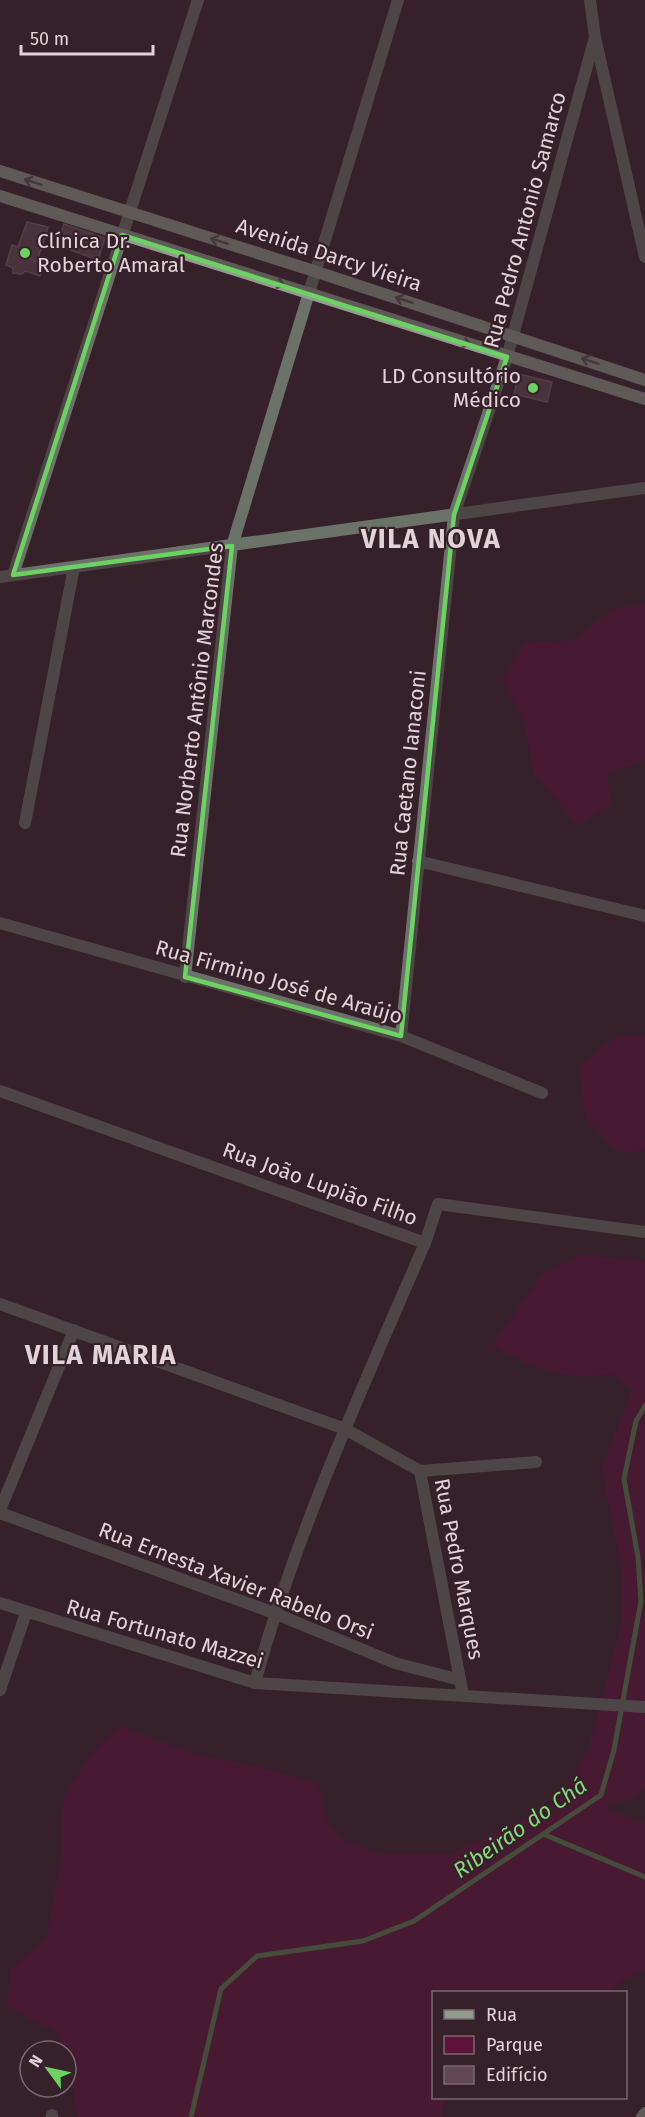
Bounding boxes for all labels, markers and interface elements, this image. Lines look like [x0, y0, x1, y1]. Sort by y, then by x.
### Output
scale bar [21, 18, 153, 56]
text: 50 m [30, 28, 69, 50]
street label: Rua Pedro Antonio Samarco [478, 89, 572, 351]
one-way arrow [24, 176, 43, 187]
street label: Avenida Darcy Vieira [233, 213, 425, 297]
place label: Clínica Dr. Roberto Amaral [37, 228, 185, 278]
one-way arrow [210, 234, 229, 245]
marker: Clínica Dr. Roberto Amaral [18, 246, 32, 260]
one-way arrow [266, 278, 285, 289]
one-way arrow [395, 294, 414, 305]
one-way arrow [452, 337, 471, 348]
one-way arrow [581, 355, 600, 366]
place label: LD Consultório Médico [382, 363, 521, 413]
marker: LD Consultório Médico [526, 381, 540, 395]
district label: VILA NOVA [360, 523, 501, 555]
street label: Rua Norberto Antônio Marcondes [165, 541, 229, 859]
street label: Rua Caetano Ianaconi [384, 669, 432, 877]
street label: Rua Firmino José de Araújo [152, 934, 406, 1030]
street label: Rua João Lupião Filho [219, 1137, 421, 1231]
district label: VILA MARIA [24, 1339, 177, 1371]
street label: Rua Pedro Marques [429, 1476, 489, 1662]
street label: Rua Ernesta Xavier Rabelo Orsi [95, 1516, 377, 1646]
street label: Rua Fortunato Mazzei [63, 1593, 267, 1675]
water label: Ribeirão do Chá [448, 1772, 592, 1884]
legend [432, 1991, 627, 2099]
text: Rua [486, 2004, 517, 2026]
text: Parque [486, 2034, 543, 2056]
north arrow [18, 2039, 78, 2099]
text: N [25, 2051, 47, 2071]
text: Edifício [486, 2064, 548, 2086]

